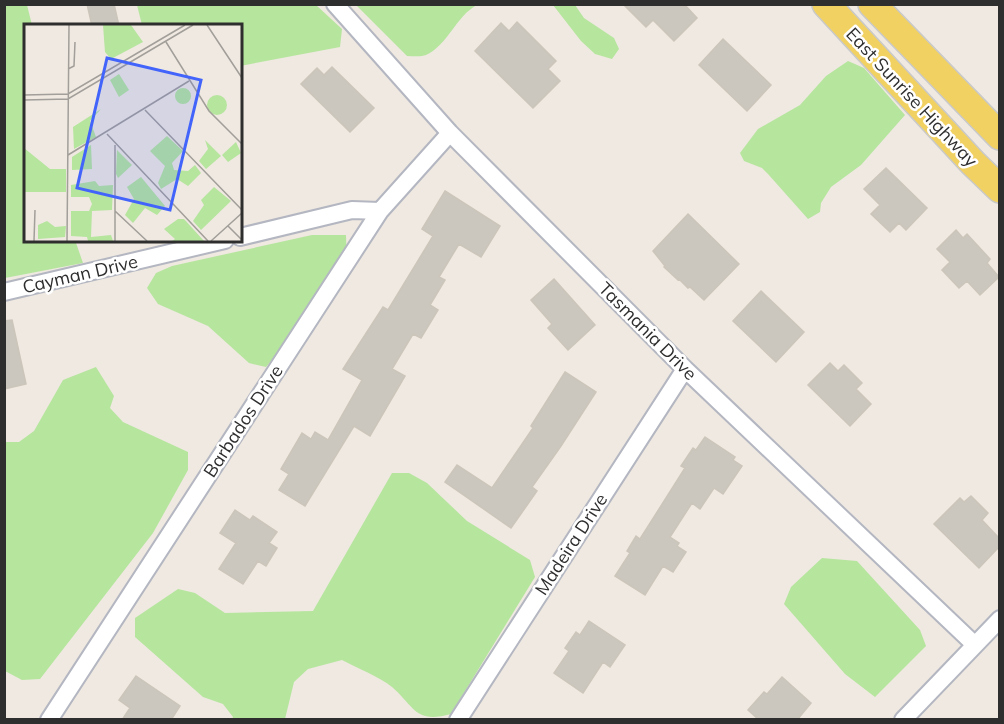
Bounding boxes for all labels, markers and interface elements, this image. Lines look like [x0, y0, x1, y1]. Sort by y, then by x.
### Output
street label: East Sunrise Highway [841, 22, 983, 172]
inset map [24, 24, 242, 242]
street label: Cayman Drive [20, 250, 140, 298]
street label: Tasmania Drive [594, 277, 702, 385]
street label: Barbados Drive [198, 360, 288, 482]
street label: Madeira Drive [530, 489, 612, 599]

